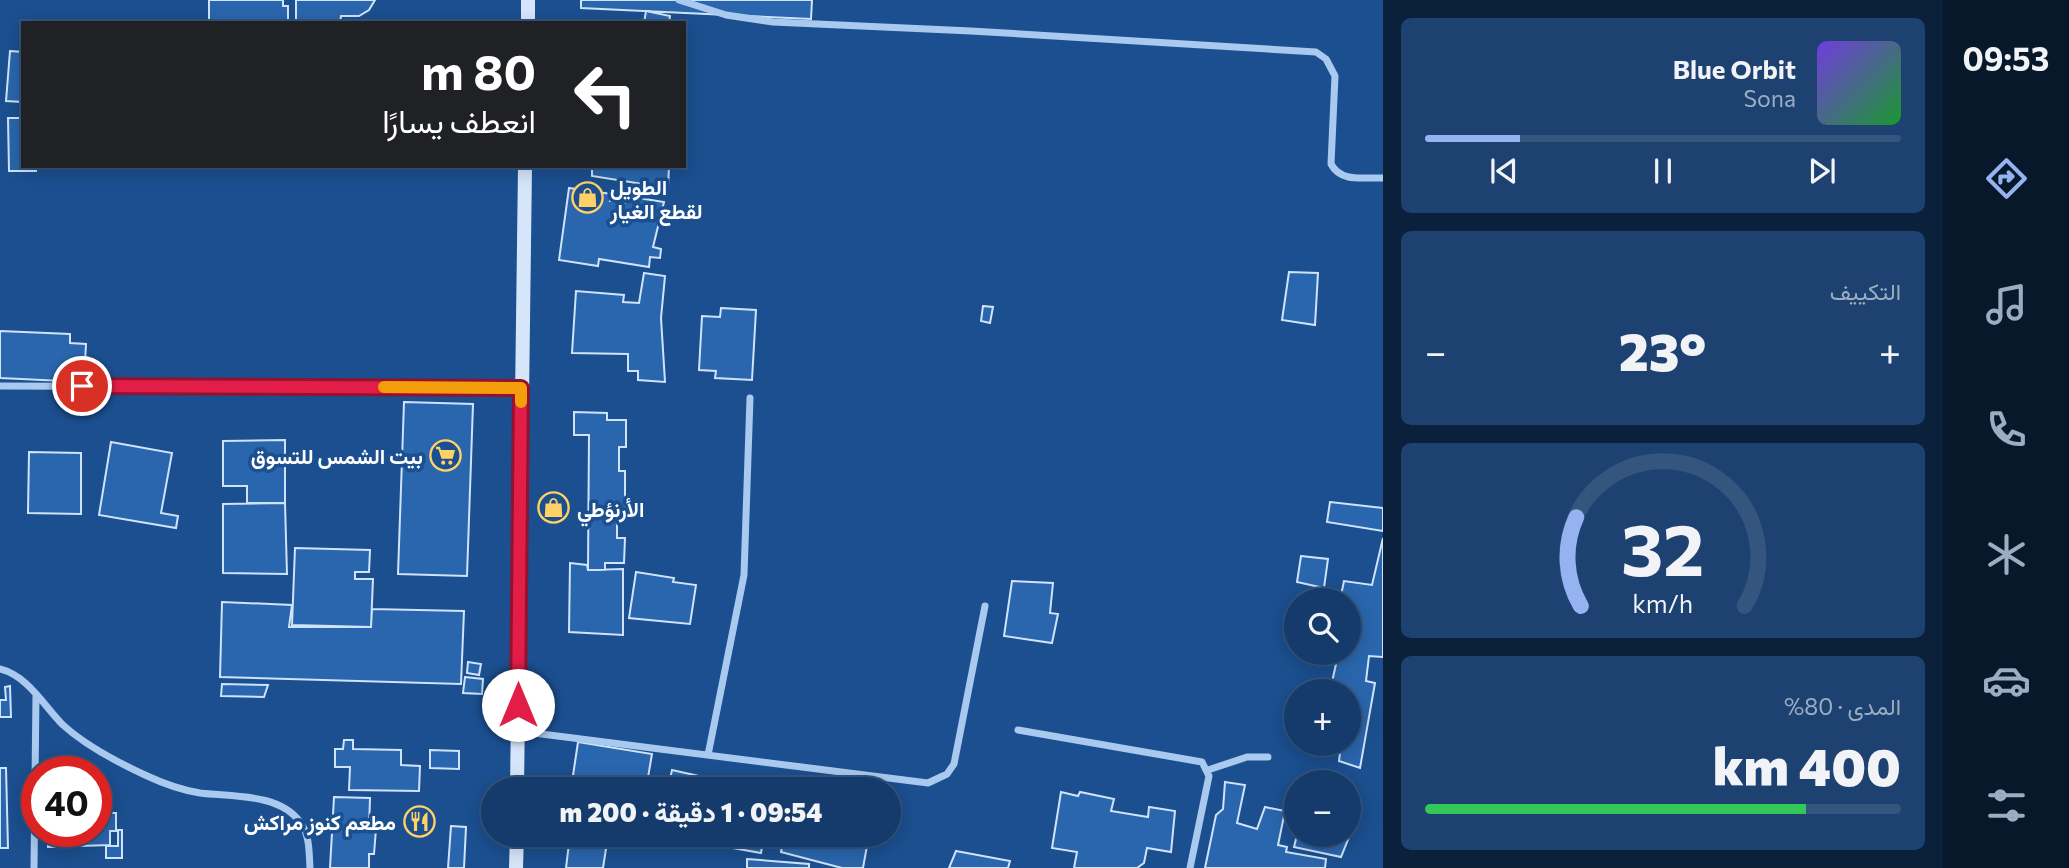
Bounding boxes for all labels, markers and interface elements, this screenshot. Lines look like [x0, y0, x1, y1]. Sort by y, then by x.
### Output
text: 09:53 [1963, 38, 2049, 78]
text: 80 m [421, 40, 536, 100]
icon: left [560, 49, 651, 140]
text: Blue Orbit [1673, 53, 1796, 84]
text: Sona [1744, 84, 1796, 112]
text: انعطف يسارًا [382, 100, 536, 140]
icon: previous [1485, 152, 1523, 190]
icon: pause [1644, 152, 1682, 190]
icon: next [1803, 152, 1841, 190]
icon: directions [1982, 154, 2031, 203]
place label: الطويل لقطع الغيار [609, 174, 703, 226]
shop icon: الطويل لقطع الغيار [570, 181, 604, 215]
text: التكييف [1830, 277, 1901, 305]
icon: music [1982, 280, 2031, 329]
text: 23° [1619, 318, 1706, 382]
text: − [1425, 327, 1447, 374]
text: + [1879, 327, 1901, 374]
pin [52, 356, 112, 416]
icon: arrive [63, 367, 101, 405]
icon: phone [1982, 405, 2031, 454]
supermarket icon: بيت الشمس للتسوق [429, 438, 463, 472]
place label: بيت الشمس للتسوق [251, 443, 423, 470]
shop icon: الأرنؤطي [537, 491, 571, 525]
place label: الأرنؤطي [577, 496, 644, 527]
text: 32 [1621, 503, 1705, 592]
icon: climate [1982, 530, 2031, 579]
map controls [1284, 588, 1361, 847]
button: search [1284, 588, 1361, 665]
text: km/h [1633, 588, 1693, 618]
icon: car [1982, 656, 2031, 705]
position arrow [481, 668, 555, 742]
button: + [1284, 679, 1361, 756]
text: المدى · 80% [1784, 692, 1901, 720]
text: 400 km [1713, 733, 1901, 797]
speed limit sign: 40 [21, 756, 112, 847]
button: − [1284, 770, 1361, 847]
icon: filters [1982, 781, 2031, 830]
text: 09:54 · 1 دقيقة · 200 m [560, 796, 822, 827]
restaurant icon: مطعم كنوز مراكش [402, 804, 436, 838]
place label: مطعم كنوز مراكش [244, 809, 396, 837]

